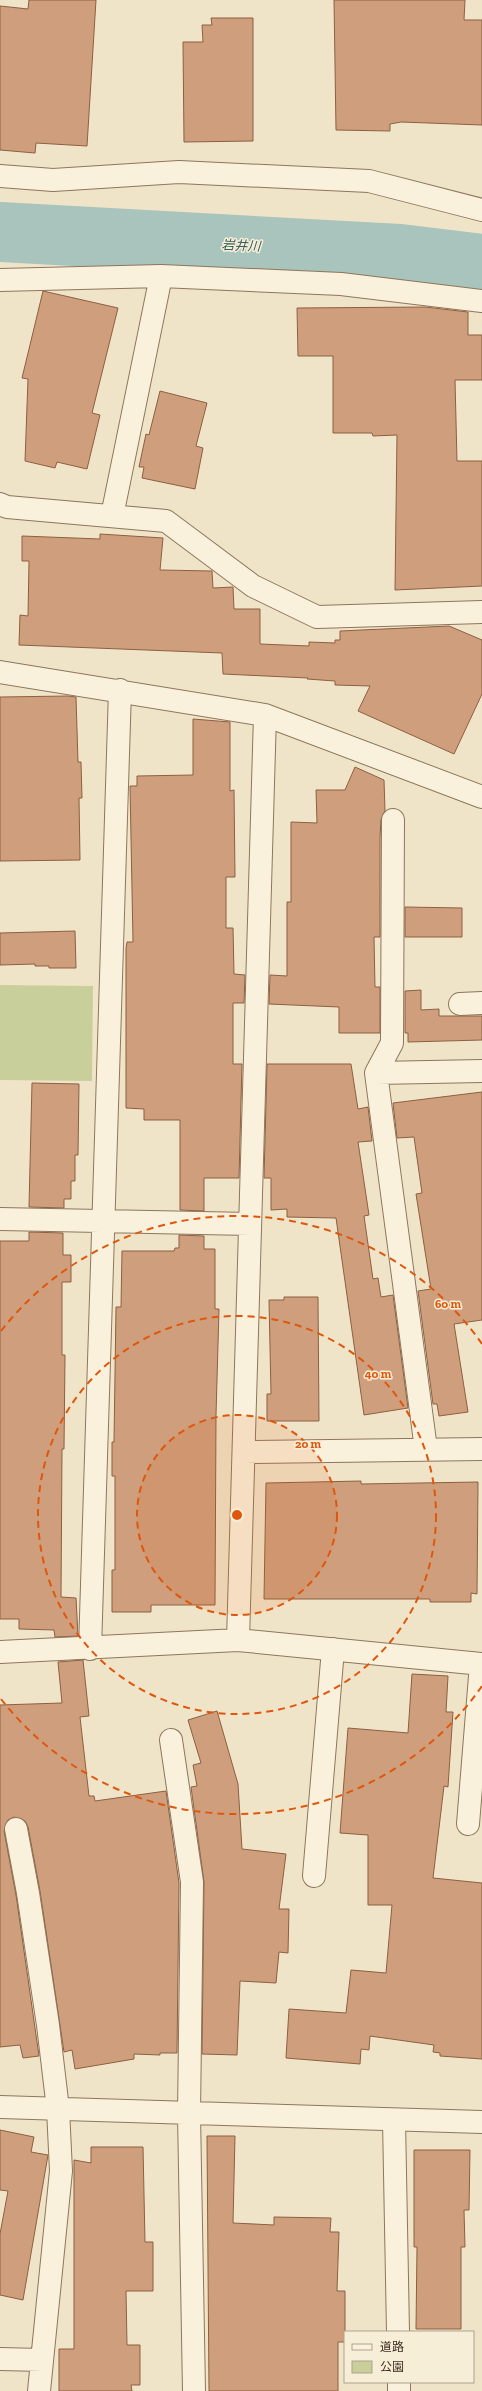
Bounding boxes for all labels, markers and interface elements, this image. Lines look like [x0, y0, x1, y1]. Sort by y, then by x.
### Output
water label: 岩井川 [221, 237, 263, 254]
text: 60 m [435, 1297, 462, 1311]
text: 40 m [365, 1367, 392, 1381]
text: 20 m [295, 1437, 322, 1451]
centre of rings [230, 1508, 244, 1522]
legend [344, 2331, 474, 2383]
text: 道路 [380, 2340, 404, 2354]
text: 公園 [380, 2360, 404, 2374]

